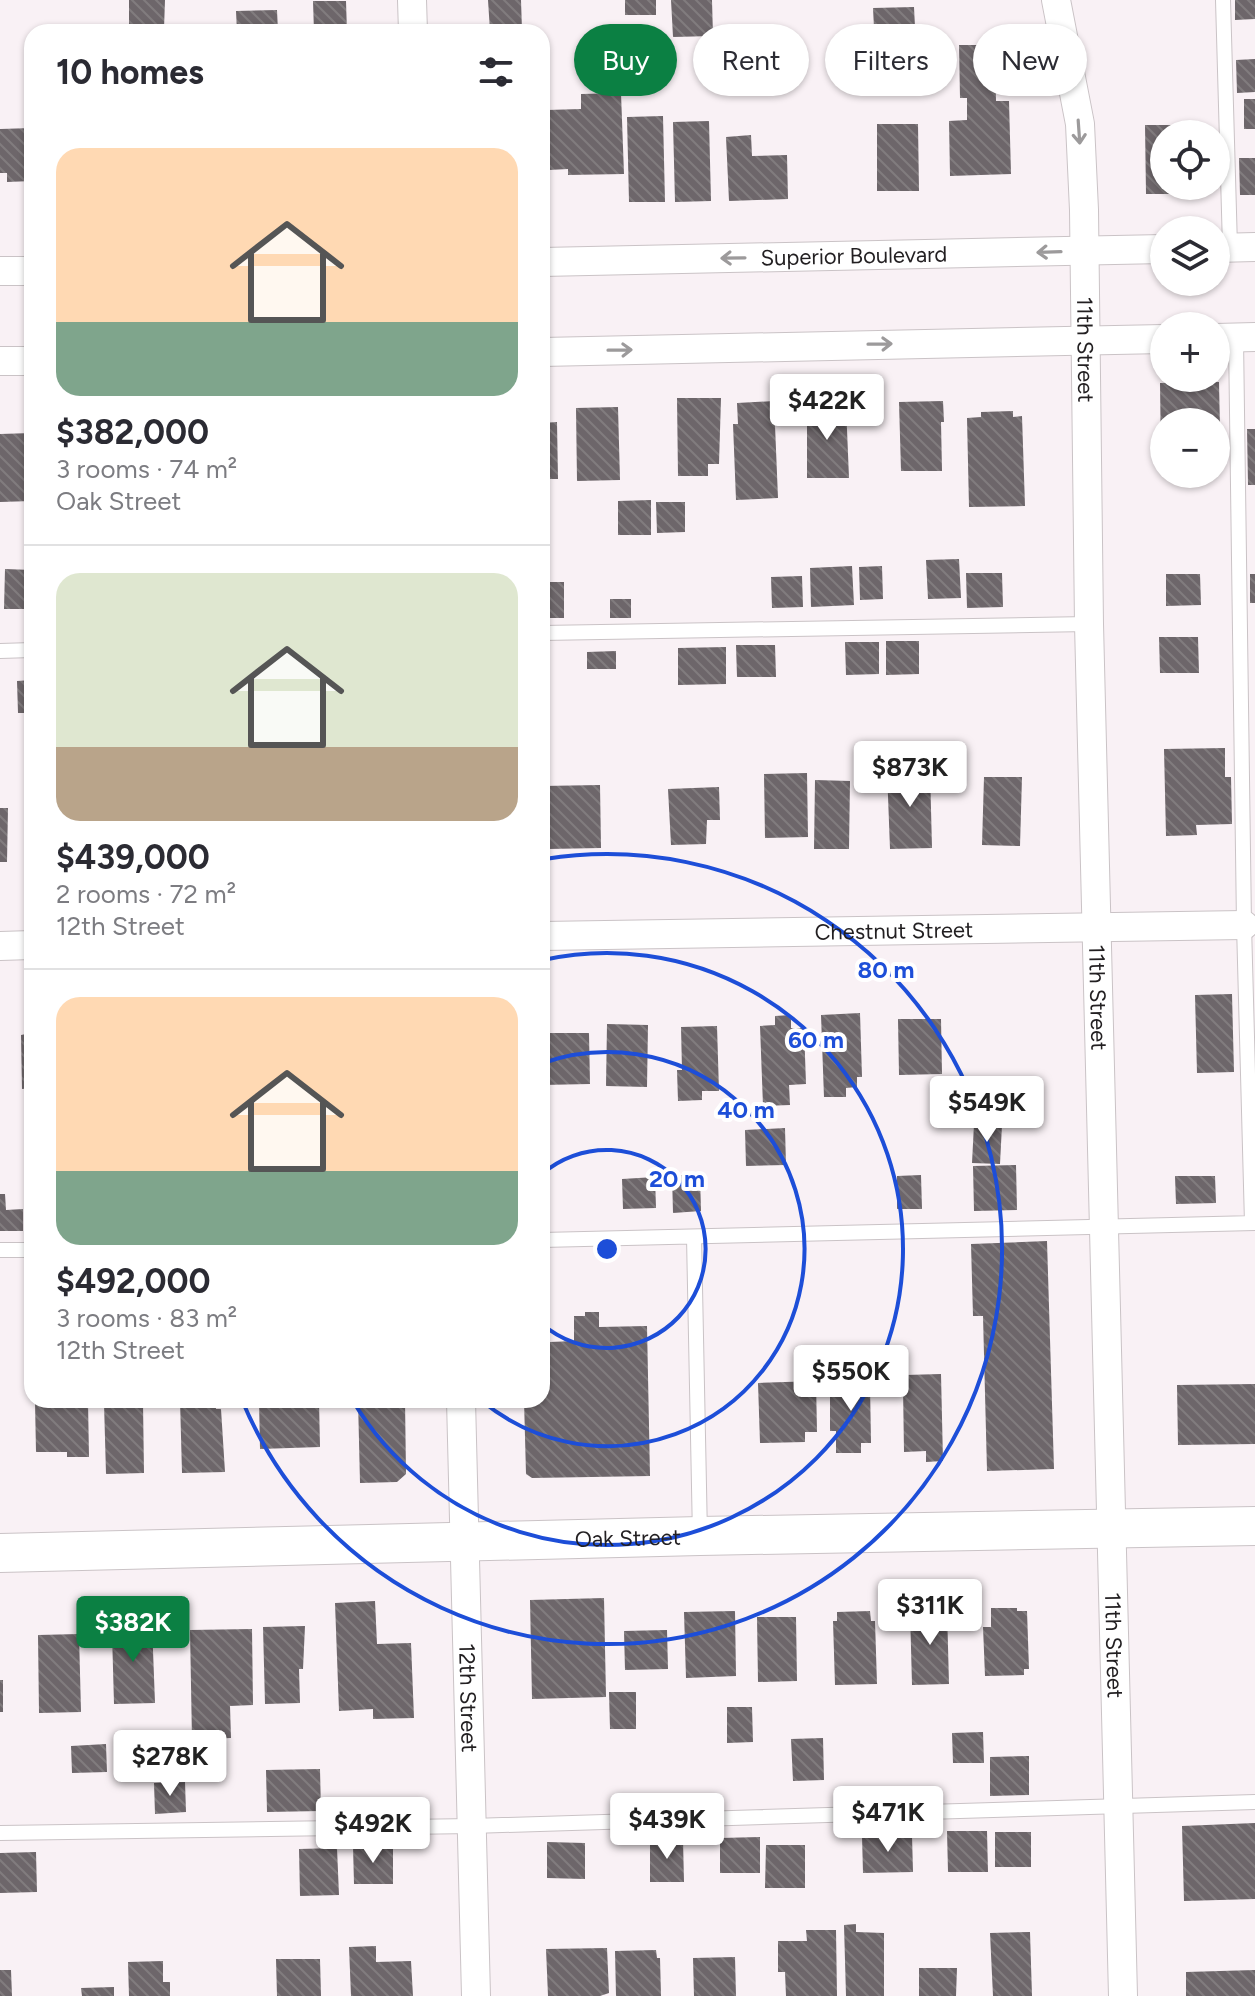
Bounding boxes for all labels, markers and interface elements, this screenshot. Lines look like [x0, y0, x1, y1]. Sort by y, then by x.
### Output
chip: Buy [574, 24, 677, 96]
chip: Rent [693, 24, 809, 96]
chip: Filters [825, 24, 957, 96]
chip: New [973, 24, 1087, 96]
icon: filters [474, 50, 518, 94]
text: 10 homes [56, 52, 204, 93]
one-way arrow [1072, 118, 1087, 145]
map controls [1150, 120, 1230, 488]
button: locate [1150, 120, 1230, 200]
icon: home [215, 200, 359, 344]
button: layers [1150, 216, 1230, 296]
street label: Superior Boulevard [760, 241, 948, 271]
one-way arrow [1036, 244, 1063, 259]
one-way arrow [720, 250, 747, 266]
street label: 11th Street [1071, 297, 1099, 403]
button: + [1150, 312, 1230, 392]
one-way arrow [866, 336, 893, 352]
one-way arrow [606, 342, 633, 357]
pin: $422K [771, 374, 883, 442]
text: $422K [788, 384, 866, 416]
button: − [1150, 408, 1230, 488]
text: $382,000 [56, 412, 209, 453]
text: 3 rooms · 74 m² [56, 453, 237, 485]
text: Oak Street [56, 485, 181, 517]
icon: home [215, 625, 359, 769]
pin: $873K [854, 741, 966, 809]
text: $873K [872, 751, 948, 783]
text: $439,000 [56, 837, 210, 878]
text: 2 rooms · 72 m² [56, 878, 236, 910]
text: 12th Street [56, 910, 185, 942]
street label: Chestnut Street [814, 916, 974, 946]
street label: 11th Street [1083, 944, 1113, 1051]
text: 80 m [858, 955, 914, 984]
text: 60 m [788, 1025, 844, 1054]
icon: home [215, 1049, 359, 1193]
pin: $549K [931, 1076, 1043, 1144]
text: $549K [948, 1086, 1026, 1118]
text: 40 m [717, 1095, 775, 1124]
text: 20 m [649, 1164, 705, 1193]
centre of rings [593, 1235, 621, 1263]
text: $492,000 [56, 1261, 211, 1302]
text: 3 rooms · 83 m² [56, 1302, 237, 1334]
text: 12th Street [56, 1334, 185, 1366]
pin: $550K [795, 1345, 907, 1413]
text: $550K [812, 1355, 890, 1387]
street label: Oak Street [574, 1523, 681, 1553]
pin: $311K [874, 1579, 986, 1647]
text: $311K [896, 1589, 964, 1621]
street label: 11th Street [1099, 1592, 1129, 1699]
pin: $382K [77, 1596, 189, 1664]
text: $382K [94, 1606, 172, 1638]
street label: 12th Street [453, 1643, 483, 1753]
pin: $278K [114, 1730, 226, 1798]
text: $278K [131, 1740, 209, 1772]
pin: $471K [832, 1786, 944, 1854]
pin: $439K [611, 1793, 723, 1861]
text: $471K [851, 1796, 925, 1828]
pin: $492K [317, 1797, 429, 1865]
text: $439K [628, 1803, 706, 1835]
text: $492K [334, 1807, 412, 1839]

